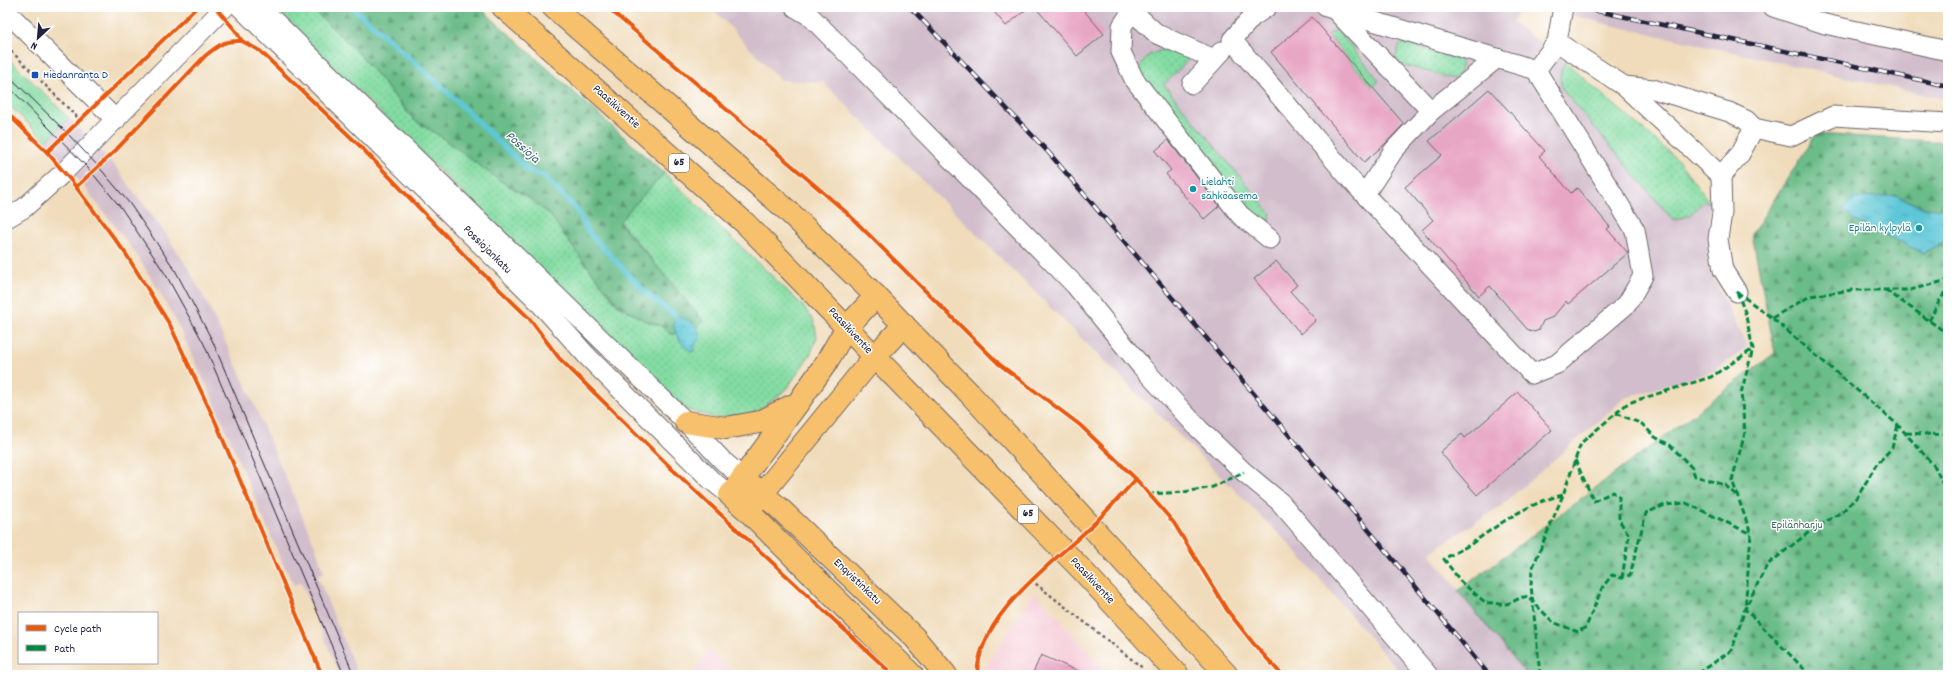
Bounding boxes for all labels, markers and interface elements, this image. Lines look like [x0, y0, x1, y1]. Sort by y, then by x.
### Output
north arrow [18, 18, 58, 58]
text: N [28, 37, 40, 54]
place label: Hiedanranta D [43, 67, 108, 84]
marker: Hiedanranta D [30, 70, 40, 80]
street label: Paasikiventie [588, 81, 644, 133]
water label: Possioja [501, 127, 544, 169]
road number: 65 [669, 154, 689, 172]
place label: Lielahti sähköasema [1201, 174, 1258, 205]
marker: Lielahti sähköasema [1188, 184, 1198, 194]
place label: Epilän kylpylä [1849, 220, 1911, 237]
street label: Possiojankatu [459, 222, 515, 278]
marker: Epilän kylpylä [1914, 223, 1924, 233]
street label: Paasikiventie [824, 304, 876, 358]
road number: 65 [1018, 505, 1038, 523]
park label: Epilänharju [1771, 517, 1823, 534]
street label: Paasikiventie [1066, 554, 1118, 608]
street label: Enqvistinkatu [829, 555, 885, 609]
legend [18, 612, 158, 664]
text: Cycle path [54, 621, 102, 638]
text: Path [54, 641, 75, 658]

